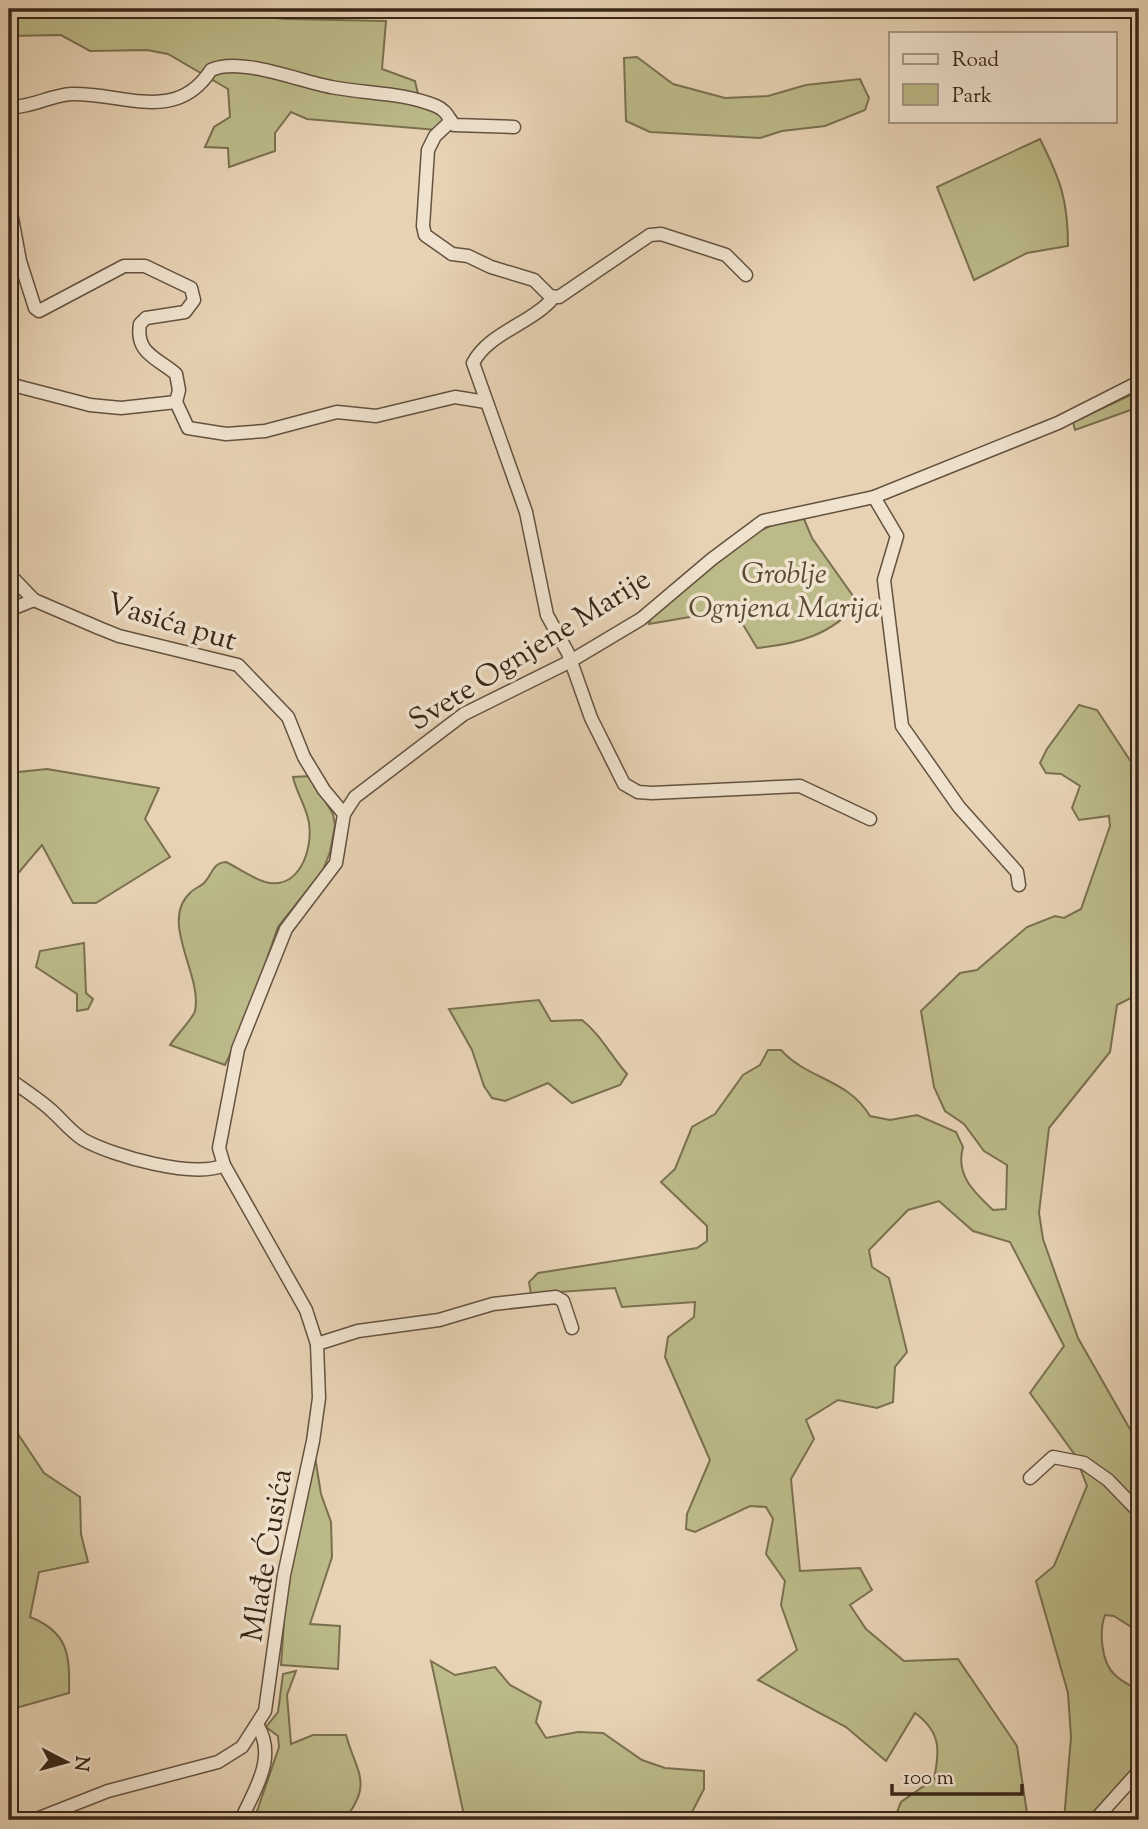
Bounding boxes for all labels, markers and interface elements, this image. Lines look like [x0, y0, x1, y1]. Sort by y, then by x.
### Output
legend [889, 32, 1116, 122]
text: Road [952, 46, 999, 76]
text: Park [952, 82, 993, 112]
park label: Groblje Ognjena Marija [688, 554, 880, 631]
street label: Svete Ognjene Marije [401, 559, 659, 743]
street label: Vasića put [101, 583, 242, 664]
street label: Mlađe Ćusića [232, 1465, 305, 1645]
north arrow [32, 1728, 102, 1798]
scale bar [892, 1752, 1022, 1796]
text: N [66, 1755, 95, 1772]
text: 100 m [903, 1764, 954, 1794]

